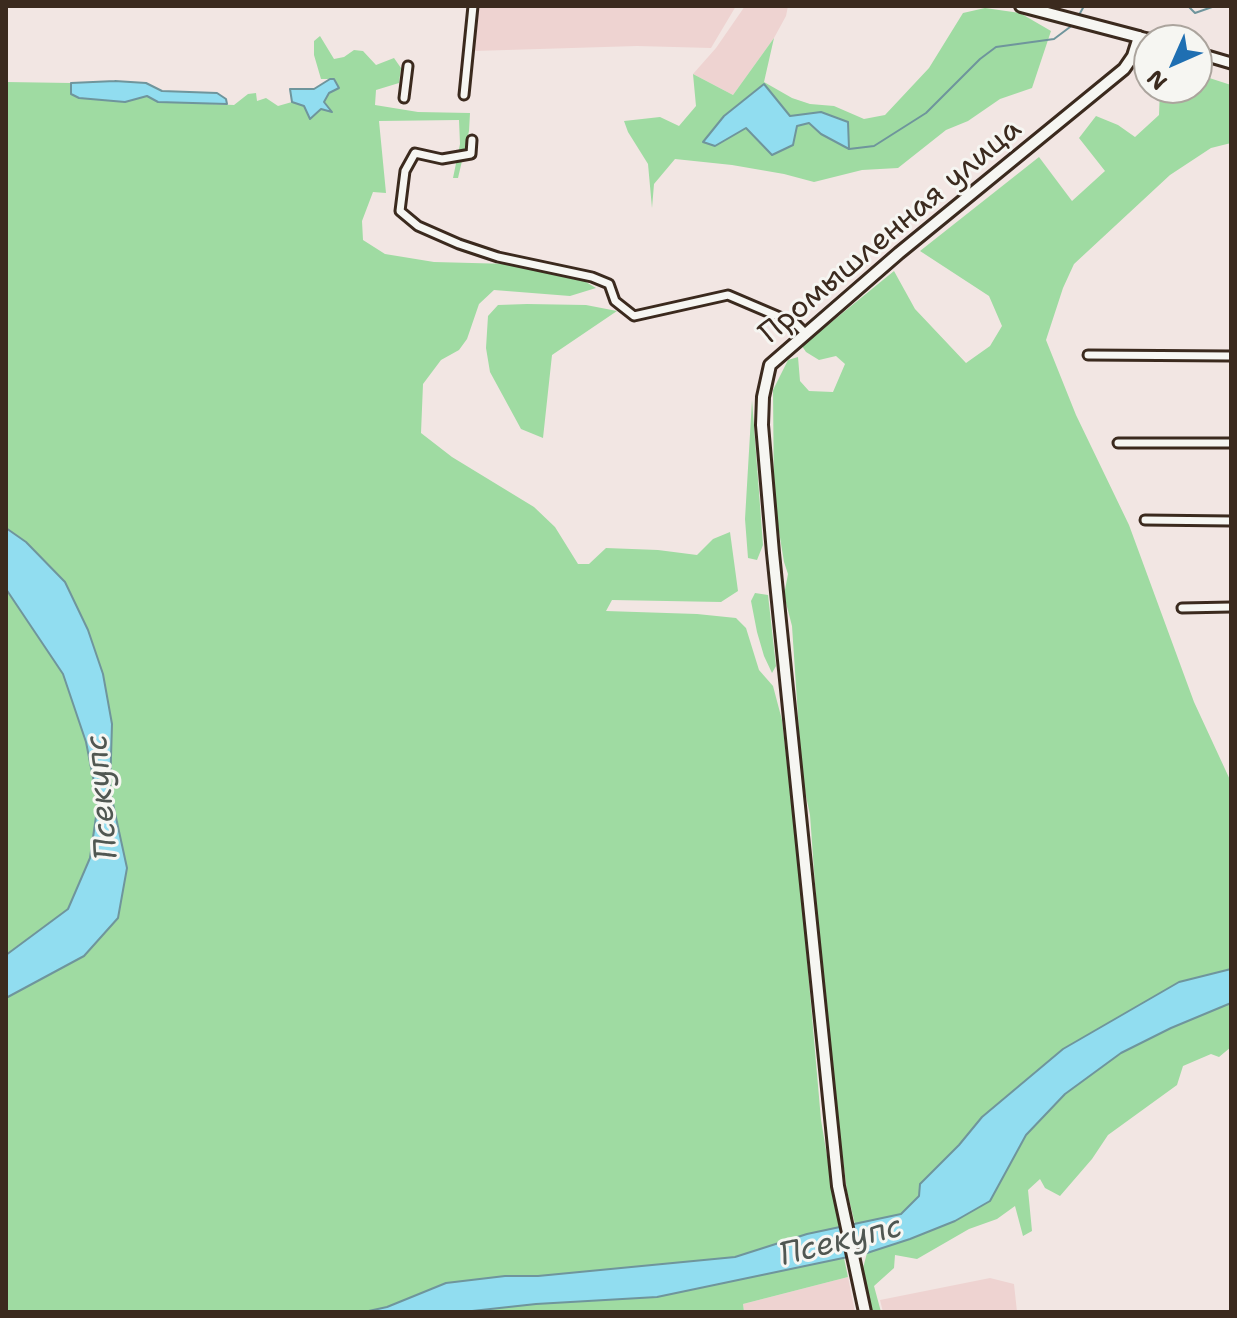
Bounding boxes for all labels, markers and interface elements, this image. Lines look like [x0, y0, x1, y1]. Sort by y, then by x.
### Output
north arrow [1133, 24, 1213, 104]
text: N [1141, 63, 1174, 96]
street label: Промышленная улица [753, 112, 1029, 352]
water label: Псекупс [78, 733, 128, 861]
water label: Псекупс [776, 1208, 906, 1276]

